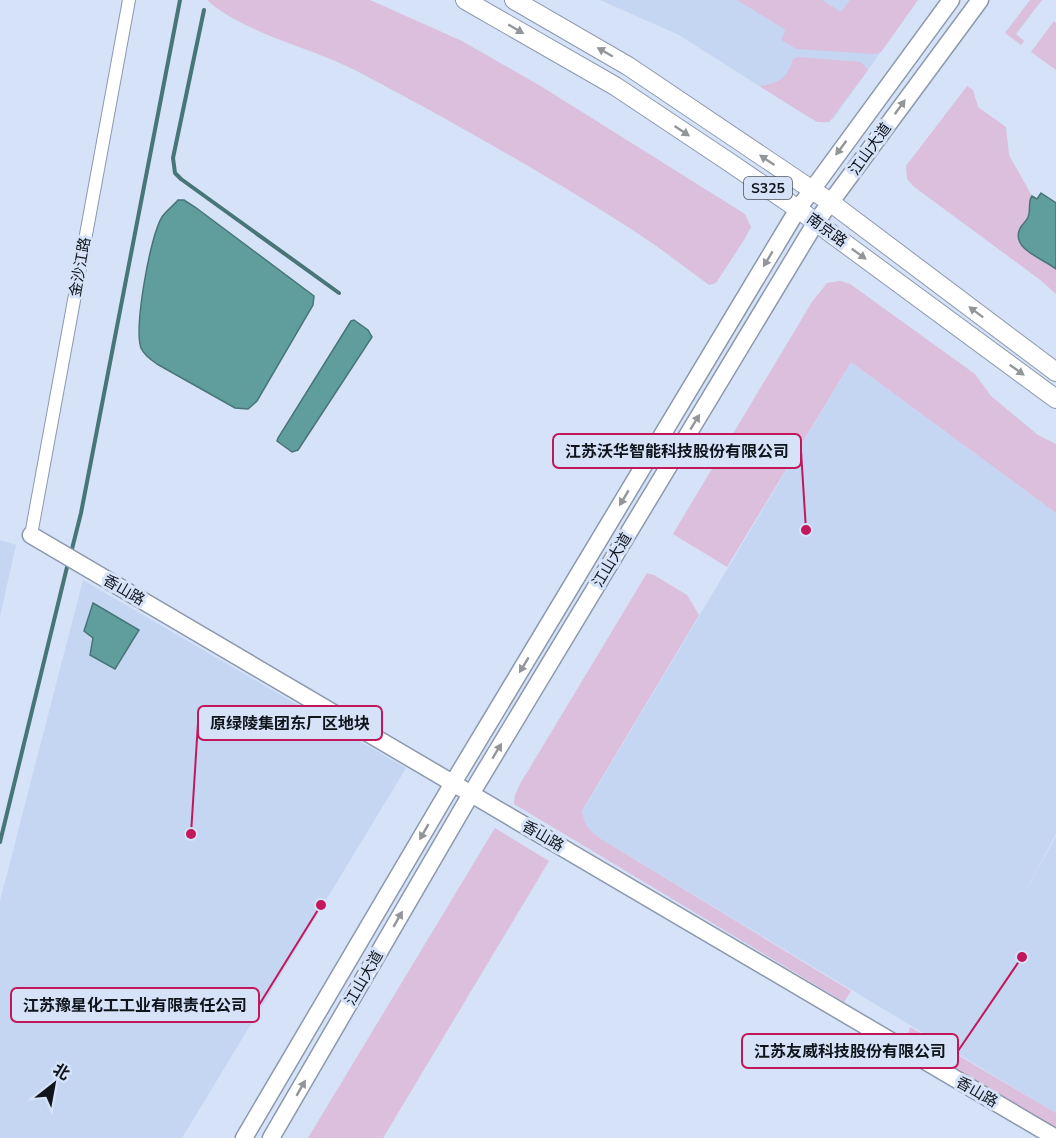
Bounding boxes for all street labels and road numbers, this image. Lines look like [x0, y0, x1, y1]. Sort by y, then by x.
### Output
street label: 江山大道 [844, 119, 896, 179]
road number: S325 [744, 177, 792, 199]
street label: 南京路 [803, 209, 851, 251]
street label: 金沙江路 [65, 236, 95, 298]
street label: 江山大道 [588, 529, 636, 591]
street label: 香山路 [100, 570, 148, 610]
street label: 香山路 [519, 816, 567, 856]
street label: 江山大道 [340, 947, 388, 1009]
street label: 香山路 [953, 1072, 1001, 1112]

